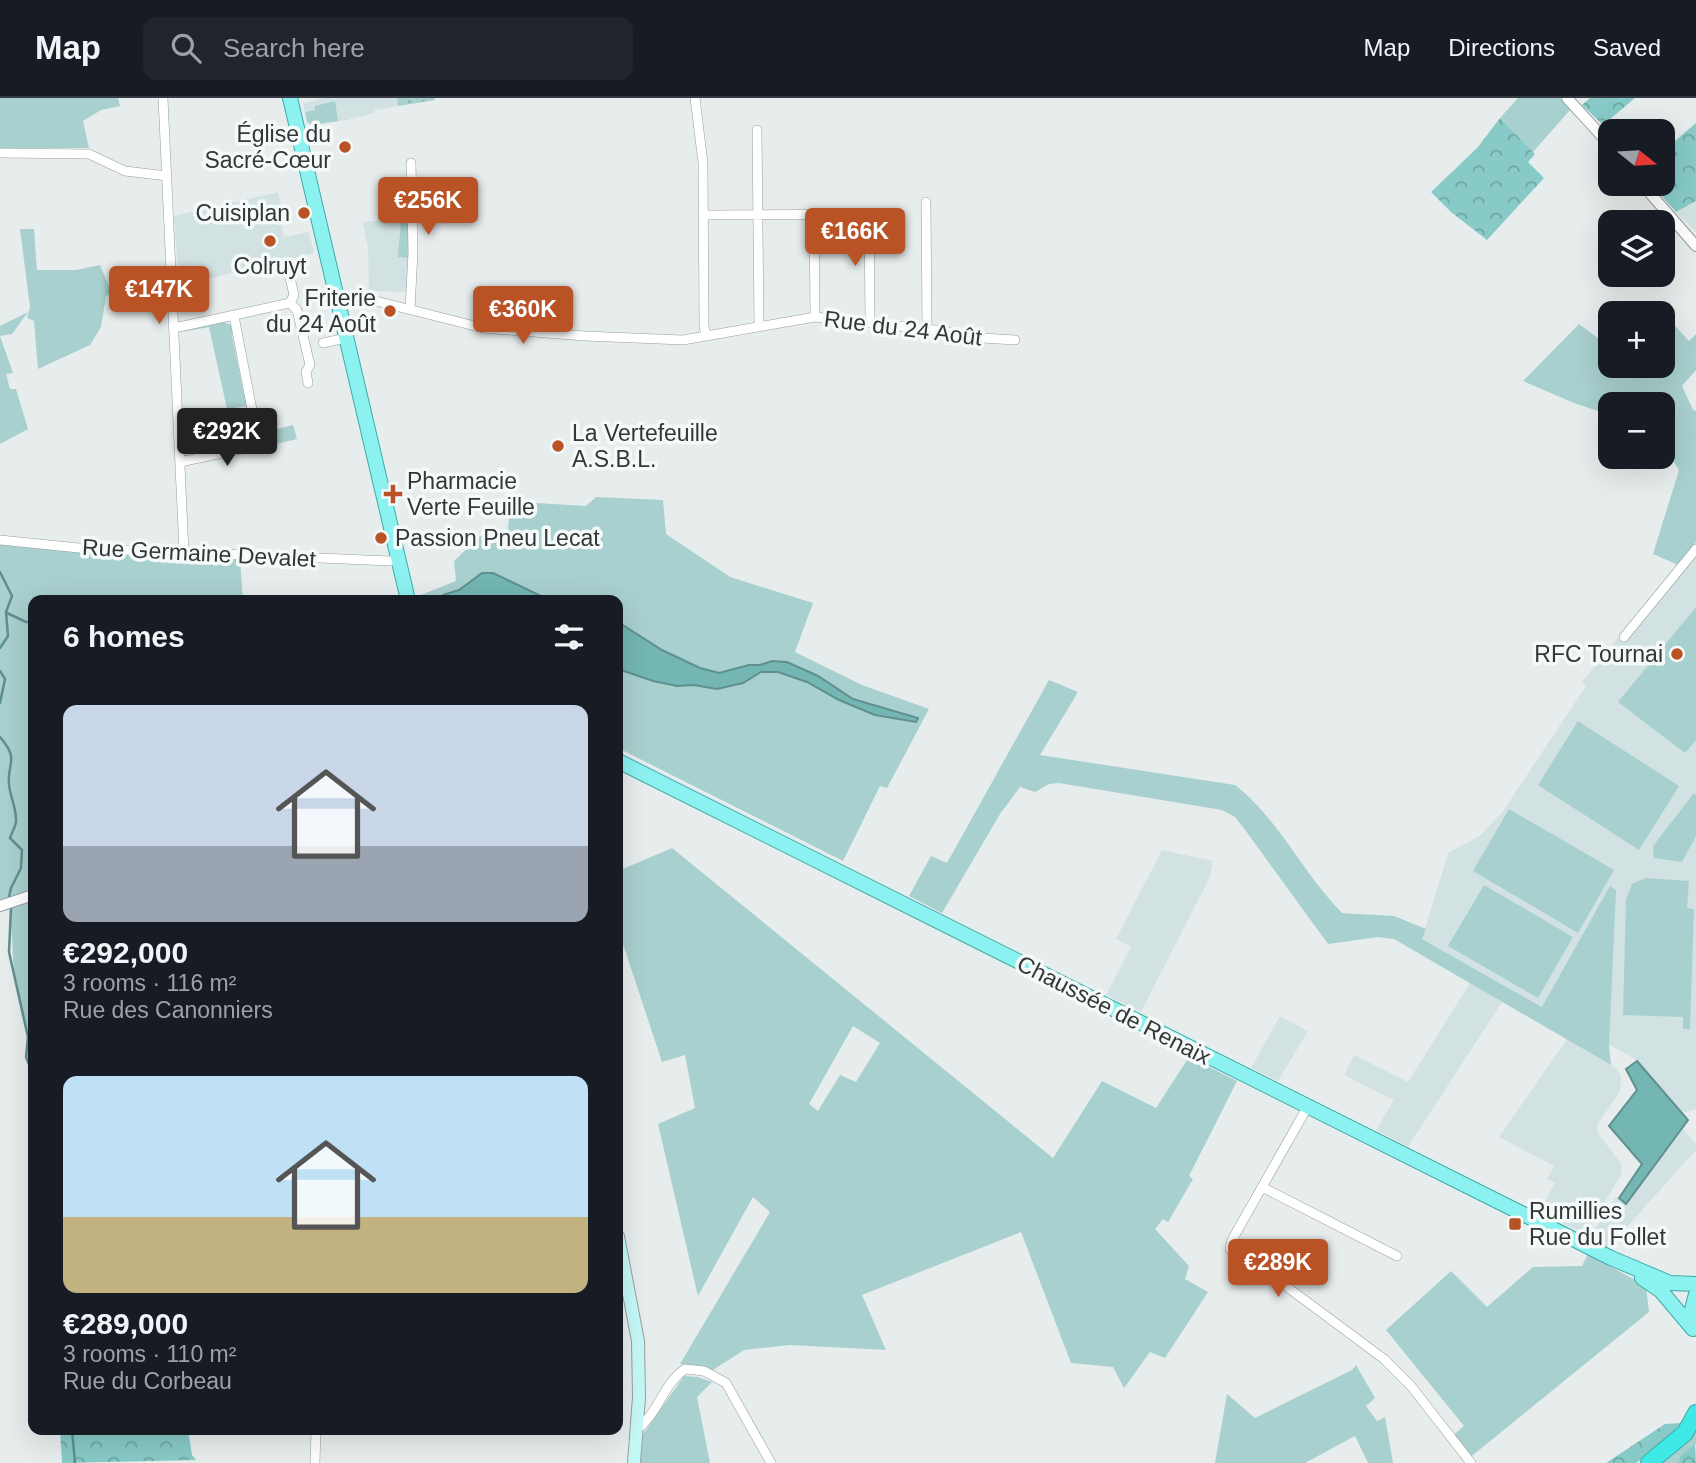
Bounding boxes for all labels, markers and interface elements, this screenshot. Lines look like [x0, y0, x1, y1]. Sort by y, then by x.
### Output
search box [143, 17, 633, 80]
text: Map [35, 29, 101, 66]
icon: search [167, 29, 205, 67]
text: Search here [223, 33, 365, 63]
text: Map [1364, 34, 1410, 61]
text: Directions [1448, 34, 1555, 61]
text: Saved [1593, 34, 1661, 61]
north arrow [1598, 119, 1675, 196]
map controls [1598, 119, 1675, 469]
place label: Église du Sacré-Cœur [204, 121, 331, 173]
marker: Église du Sacré-Cœur [337, 139, 353, 155]
pin: €256K [379, 178, 477, 237]
text: €256K [394, 187, 462, 213]
place label: Cuisiplan [195, 200, 290, 226]
marker: Cuisiplan [296, 205, 312, 221]
pin: €166K [806, 208, 904, 268]
button: layers [1598, 210, 1675, 287]
text: €166K [821, 218, 889, 244]
marker: Colruyt [262, 233, 278, 249]
place label: Colruyt [234, 253, 307, 279]
pin: €147K [110, 266, 208, 326]
text: €147K [125, 276, 193, 302]
place label: Friterie du 24 Août [266, 285, 377, 337]
pin: €360K [474, 286, 572, 346]
text: €360K [489, 296, 557, 322]
button: + [1598, 301, 1675, 378]
marker: Friterie du 24 Août [382, 303, 398, 319]
street label: Rue du 24 Août [823, 305, 984, 351]
button: − [1598, 392, 1675, 469]
pin: €292K [178, 408, 276, 468]
text: €292K [193, 418, 261, 444]
place label: La Vertefeuille A.S.B.L. [572, 420, 718, 472]
marker: La Vertefeuille A.S.B.L. [550, 438, 566, 454]
place label: Pharmacie Verte Feuille [407, 468, 535, 520]
marker: Pharmacie Verte Feuille [385, 486, 401, 502]
place label: Passion Pneu Lecat [395, 525, 600, 551]
marker: Passion Pneu Lecat [373, 530, 389, 546]
street label: Rue Germaine Devalet [82, 534, 317, 572]
icon: filters [550, 618, 588, 656]
text: 6 homes [63, 620, 185, 653]
place label: RFC Tournai [1534, 641, 1663, 667]
marker: RFC Tournai [1669, 646, 1685, 662]
icon: home [263, 751, 389, 877]
text: €292,000 [63, 936, 188, 969]
street label: Chaussée de Renaix [1013, 950, 1215, 1070]
text: 3 rooms · 116 m² [63, 970, 236, 996]
text: Rue des Canonniers [63, 997, 273, 1023]
icon: home [263, 1122, 389, 1248]
place label: Rumillies Rue du Follet [1529, 1198, 1666, 1250]
marker: Rumillies Rue du Follet [1507, 1216, 1523, 1232]
pin: €289K [1229, 1240, 1327, 1299]
text: €289K [1244, 1249, 1312, 1275]
text: €289,000 [63, 1307, 188, 1340]
text: 3 rooms · 110 m² [63, 1341, 236, 1367]
text: Rue du Corbeau [63, 1368, 232, 1394]

